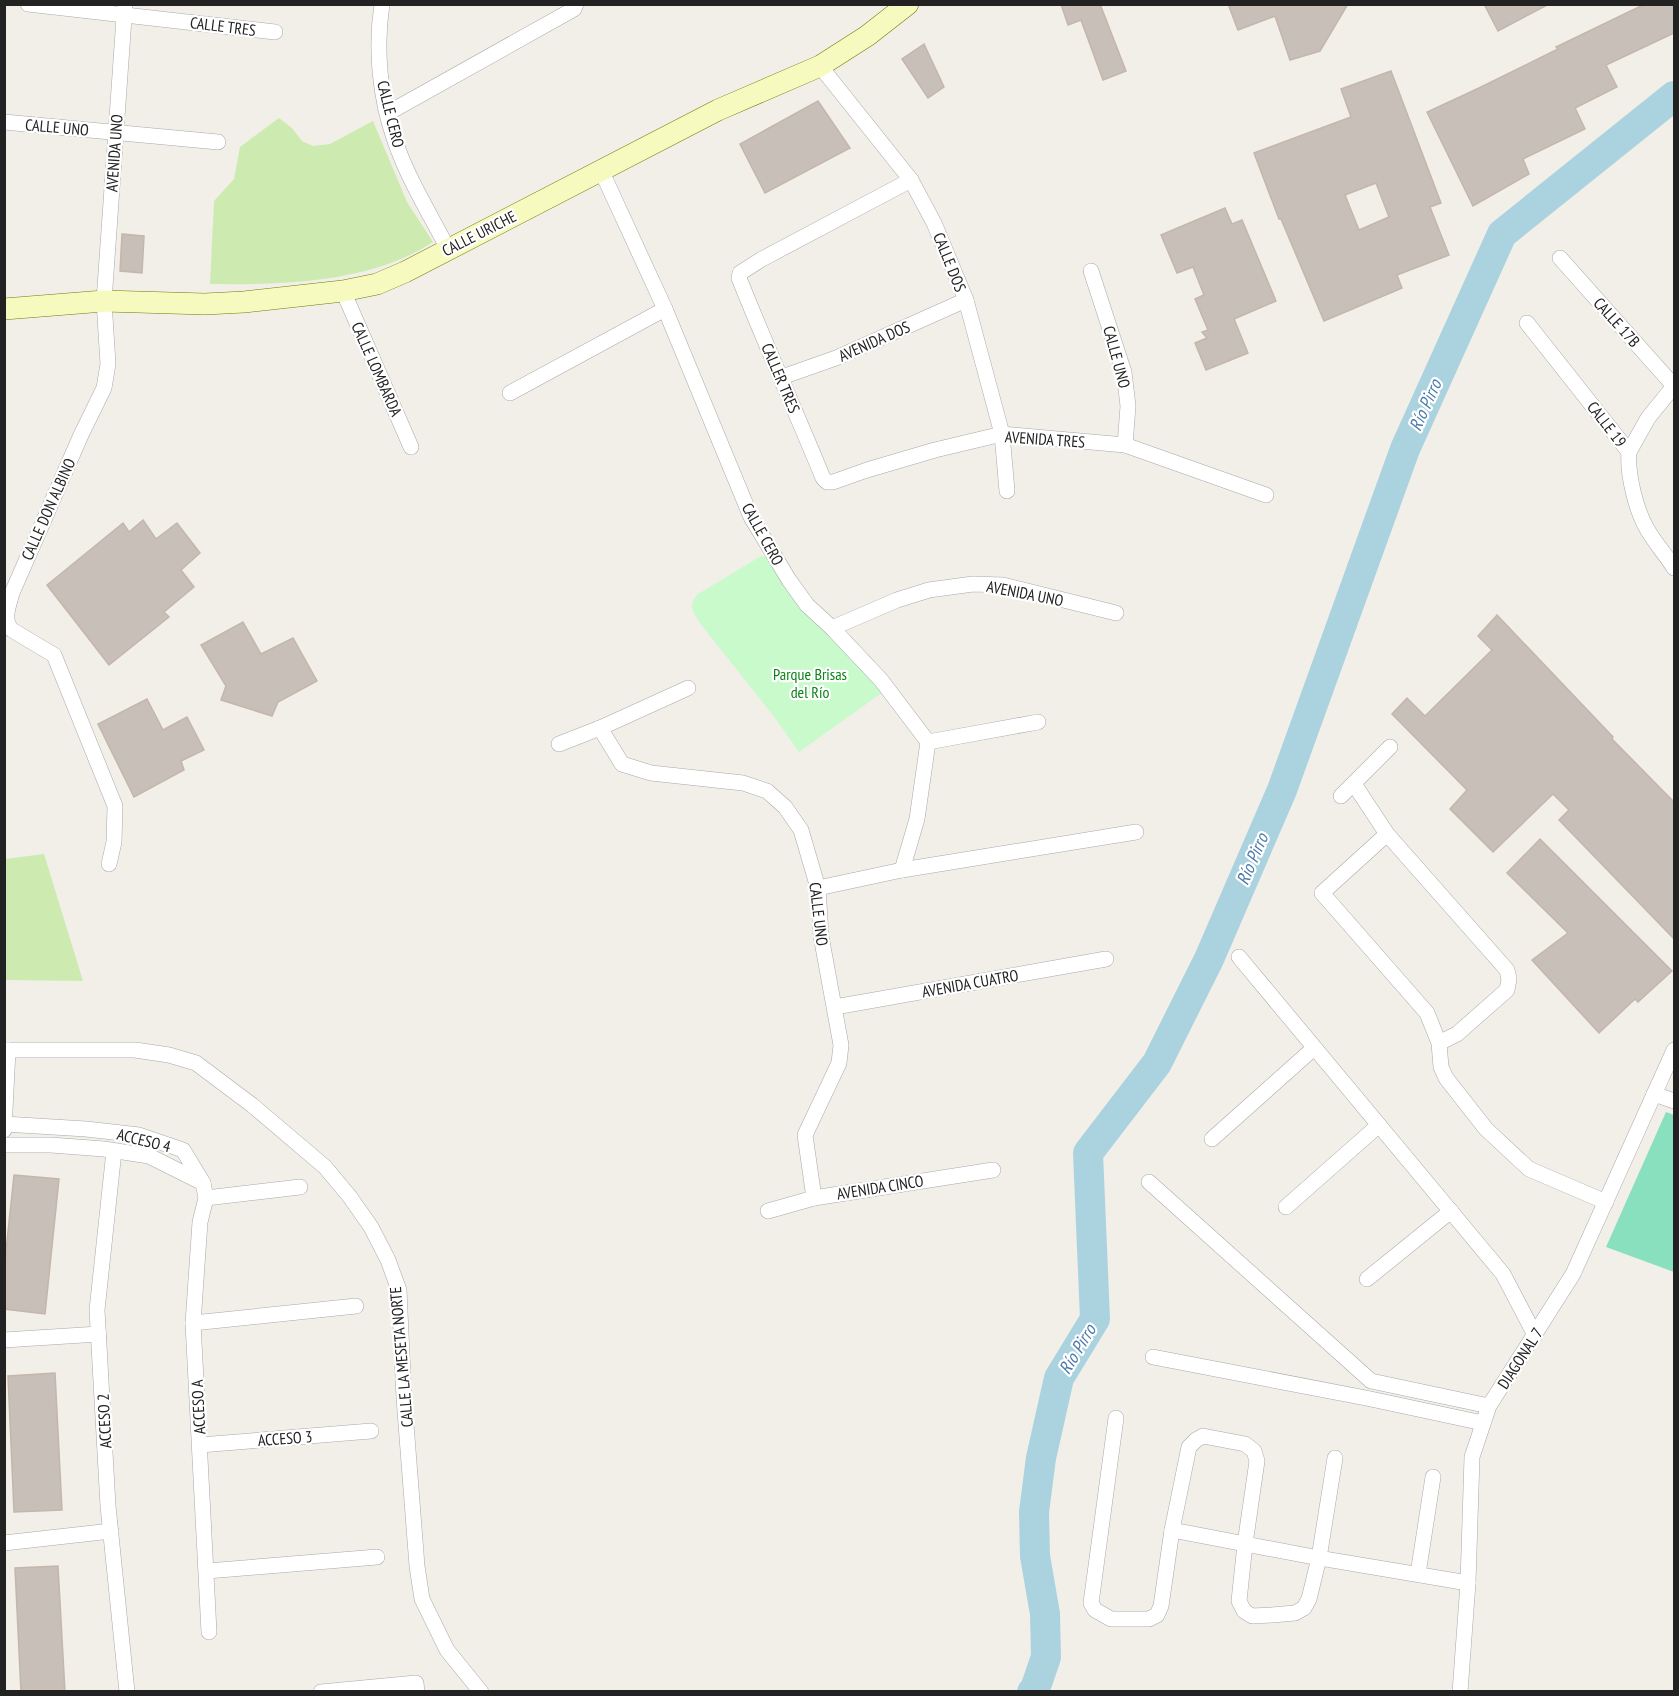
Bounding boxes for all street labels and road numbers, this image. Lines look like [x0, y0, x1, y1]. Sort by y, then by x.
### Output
street label: CALLE TRES [189, 12, 257, 40]
street label: CALLE CERO [373, 78, 409, 150]
street label: AVENIDA UNO [101, 113, 127, 192]
street label: CALLE UNO [24, 114, 90, 140]
street label: CALLE URICHE [439, 206, 520, 260]
street label: CALLE DOS [929, 229, 971, 295]
street label: CALLE 17B [1590, 293, 1644, 351]
street label: AVENIDA DOS [835, 316, 913, 366]
street label: CALLE LOMBARDA [347, 319, 407, 420]
street label: CALLE UNO [1099, 324, 1135, 391]
street label: CALLER TRES [757, 340, 805, 416]
street label: CALLE 19 [1583, 397, 1631, 451]
street label: AVENIDA TRES [1004, 426, 1086, 452]
street label: CALLE DON ALBINO [17, 455, 80, 563]
street label: CALLE CERO [738, 499, 788, 569]
street label: AVENIDA UNO [985, 576, 1065, 610]
street label: CALLE UNO [805, 881, 833, 947]
street label: AVENIDA CUATRO [920, 965, 1020, 1001]
street label: ACCESO 4 [115, 1124, 173, 1156]
street label: AVENIDA CINCO [835, 1170, 925, 1204]
street label: CALLE LA MESETA NORTE [385, 1286, 417, 1428]
street label: DIAGONAL 7 [1493, 1324, 1547, 1392]
street label: ACCESO A [187, 1379, 209, 1435]
street label: ACCESO 2 [93, 1393, 115, 1449]
street label: ACCESO 3 [257, 1426, 313, 1450]

